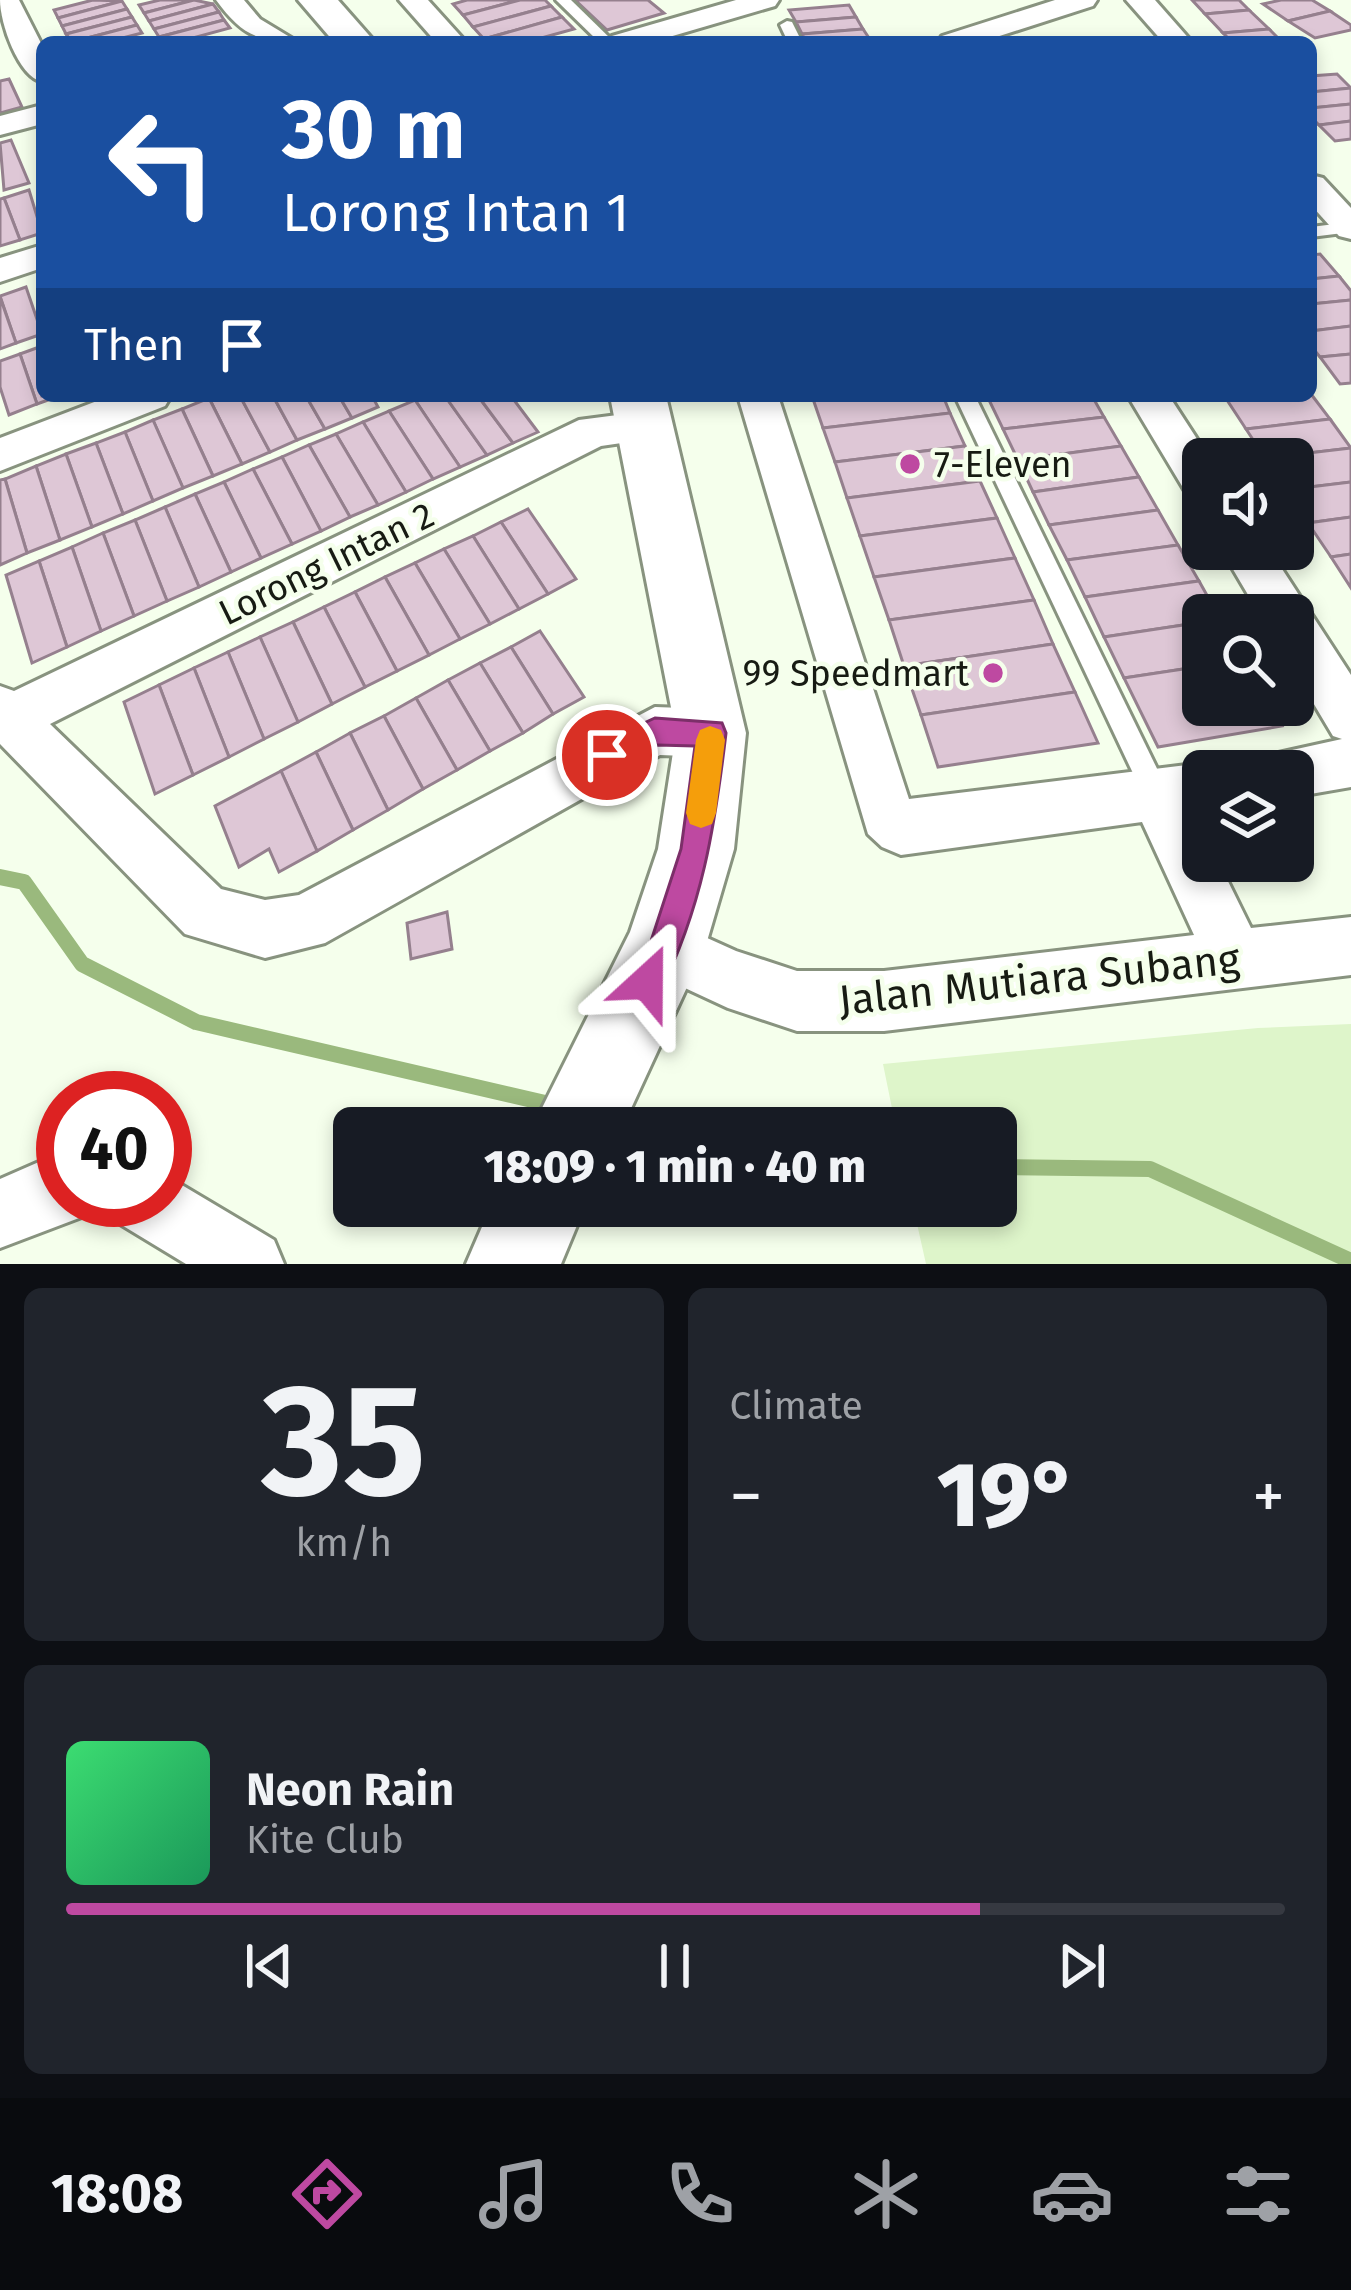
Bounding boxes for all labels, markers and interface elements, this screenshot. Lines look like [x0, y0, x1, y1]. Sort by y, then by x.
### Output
text: 30 m [282, 79, 466, 180]
icon: left [84, 84, 240, 240]
text: Lorong Intan 1 [282, 181, 629, 245]
icon: arrive [209, 312, 275, 378]
text: Then [84, 318, 185, 372]
map controls [1182, 438, 1314, 882]
button: sound [1182, 438, 1314, 570]
place label: 7-Eleven [934, 443, 1072, 487]
marker: 7-Eleven [897, 451, 923, 477]
street label: Lorong Intan 2 [212, 493, 441, 635]
button: search [1182, 594, 1314, 726]
place label: 99 Speedmart [743, 652, 969, 696]
marker: 99 Speedmart [980, 660, 1006, 686]
pin [556, 704, 658, 806]
icon: arrive [574, 722, 640, 788]
button: layers [1182, 750, 1314, 882]
position arrow [584, 919, 710, 1045]
street label: Jalan Mutiara Subang [836, 934, 1242, 1026]
speed limit sign: 40 [36, 1071, 192, 1227]
text: 18:09 · 1 min · 40 m [484, 1140, 866, 1194]
text: 35 [261, 1348, 426, 1535]
text: Climate [730, 1383, 863, 1429]
text: 19° [937, 1442, 1078, 1550]
text: − [730, 1457, 763, 1536]
text: + [1252, 1457, 1285, 1536]
text: km/h [295, 1520, 392, 1566]
text: Neon Rain [246, 1763, 454, 1817]
text: Kite Club [246, 1817, 404, 1863]
icon: previous [236, 1933, 302, 1999]
icon: pause [642, 1933, 708, 1999]
icon: next [1049, 1933, 1115, 1999]
icon: directions [285, 2152, 369, 2236]
icon: music [472, 2152, 556, 2236]
icon: phone [658, 2152, 742, 2236]
icon: climate [844, 2152, 928, 2236]
icon: car [1030, 2152, 1114, 2236]
icon: filters [1216, 2152, 1300, 2236]
text: 18:08 [51, 2162, 183, 2226]

